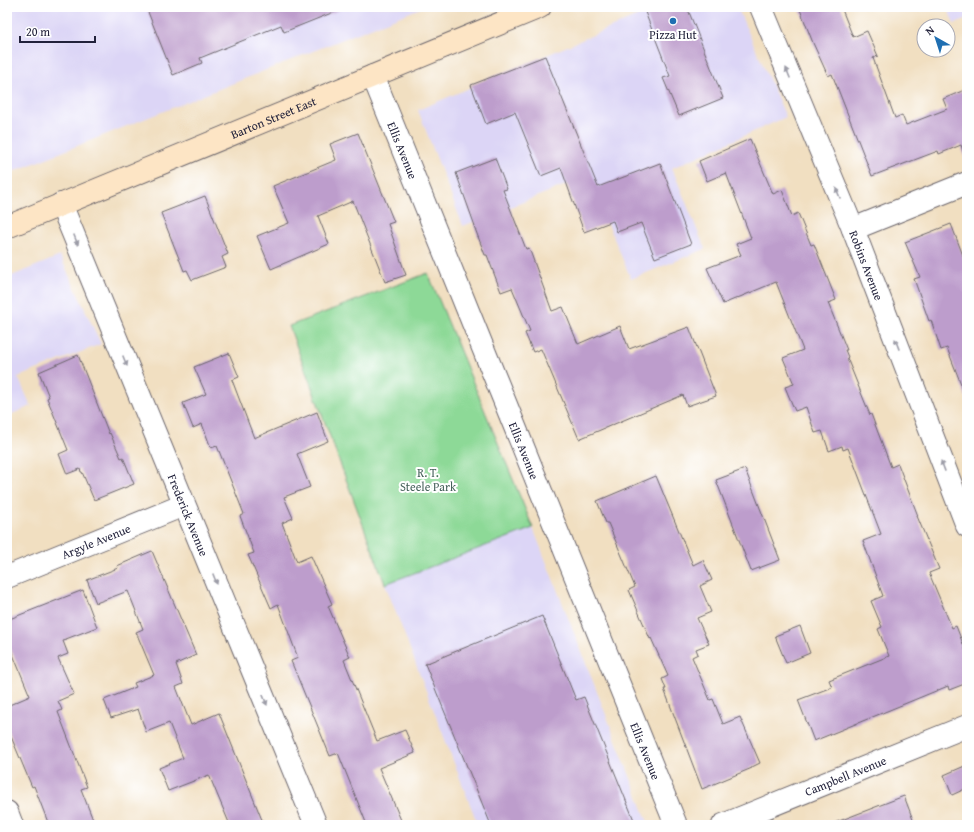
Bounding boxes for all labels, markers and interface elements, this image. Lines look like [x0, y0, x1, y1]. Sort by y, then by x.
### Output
marker: Pizza Hut [668, 16, 678, 26]
scale bar [20, 18, 95, 44]
north arrow [916, 18, 956, 58]
text: N [922, 21, 938, 39]
text: 20 m [26, 23, 50, 40]
place label: Pizza Hut [649, 26, 697, 43]
one-way arrow [785, 66, 791, 78]
street label: Barton Street East [228, 92, 319, 142]
street label: Ellis Avenue [384, 119, 422, 182]
one-way arrow [835, 187, 841, 198]
street label: Robins Avenue [846, 228, 888, 303]
one-way arrow [73, 235, 79, 247]
one-way arrow [894, 338, 900, 350]
one-way arrow [122, 355, 128, 366]
street label: Ellis Avenue [505, 419, 544, 482]
one-way arrow [940, 459, 946, 471]
park label: R. T. Steele Park [400, 464, 457, 495]
street label: Frederick Avenue [164, 471, 213, 559]
street label: Argyle Avenue [59, 519, 133, 562]
one-way arrow [213, 574, 219, 586]
one-way arrow [262, 694, 268, 706]
street label: Ellis Avenue [627, 720, 665, 782]
street label: Campbell Avenue [802, 751, 889, 800]

